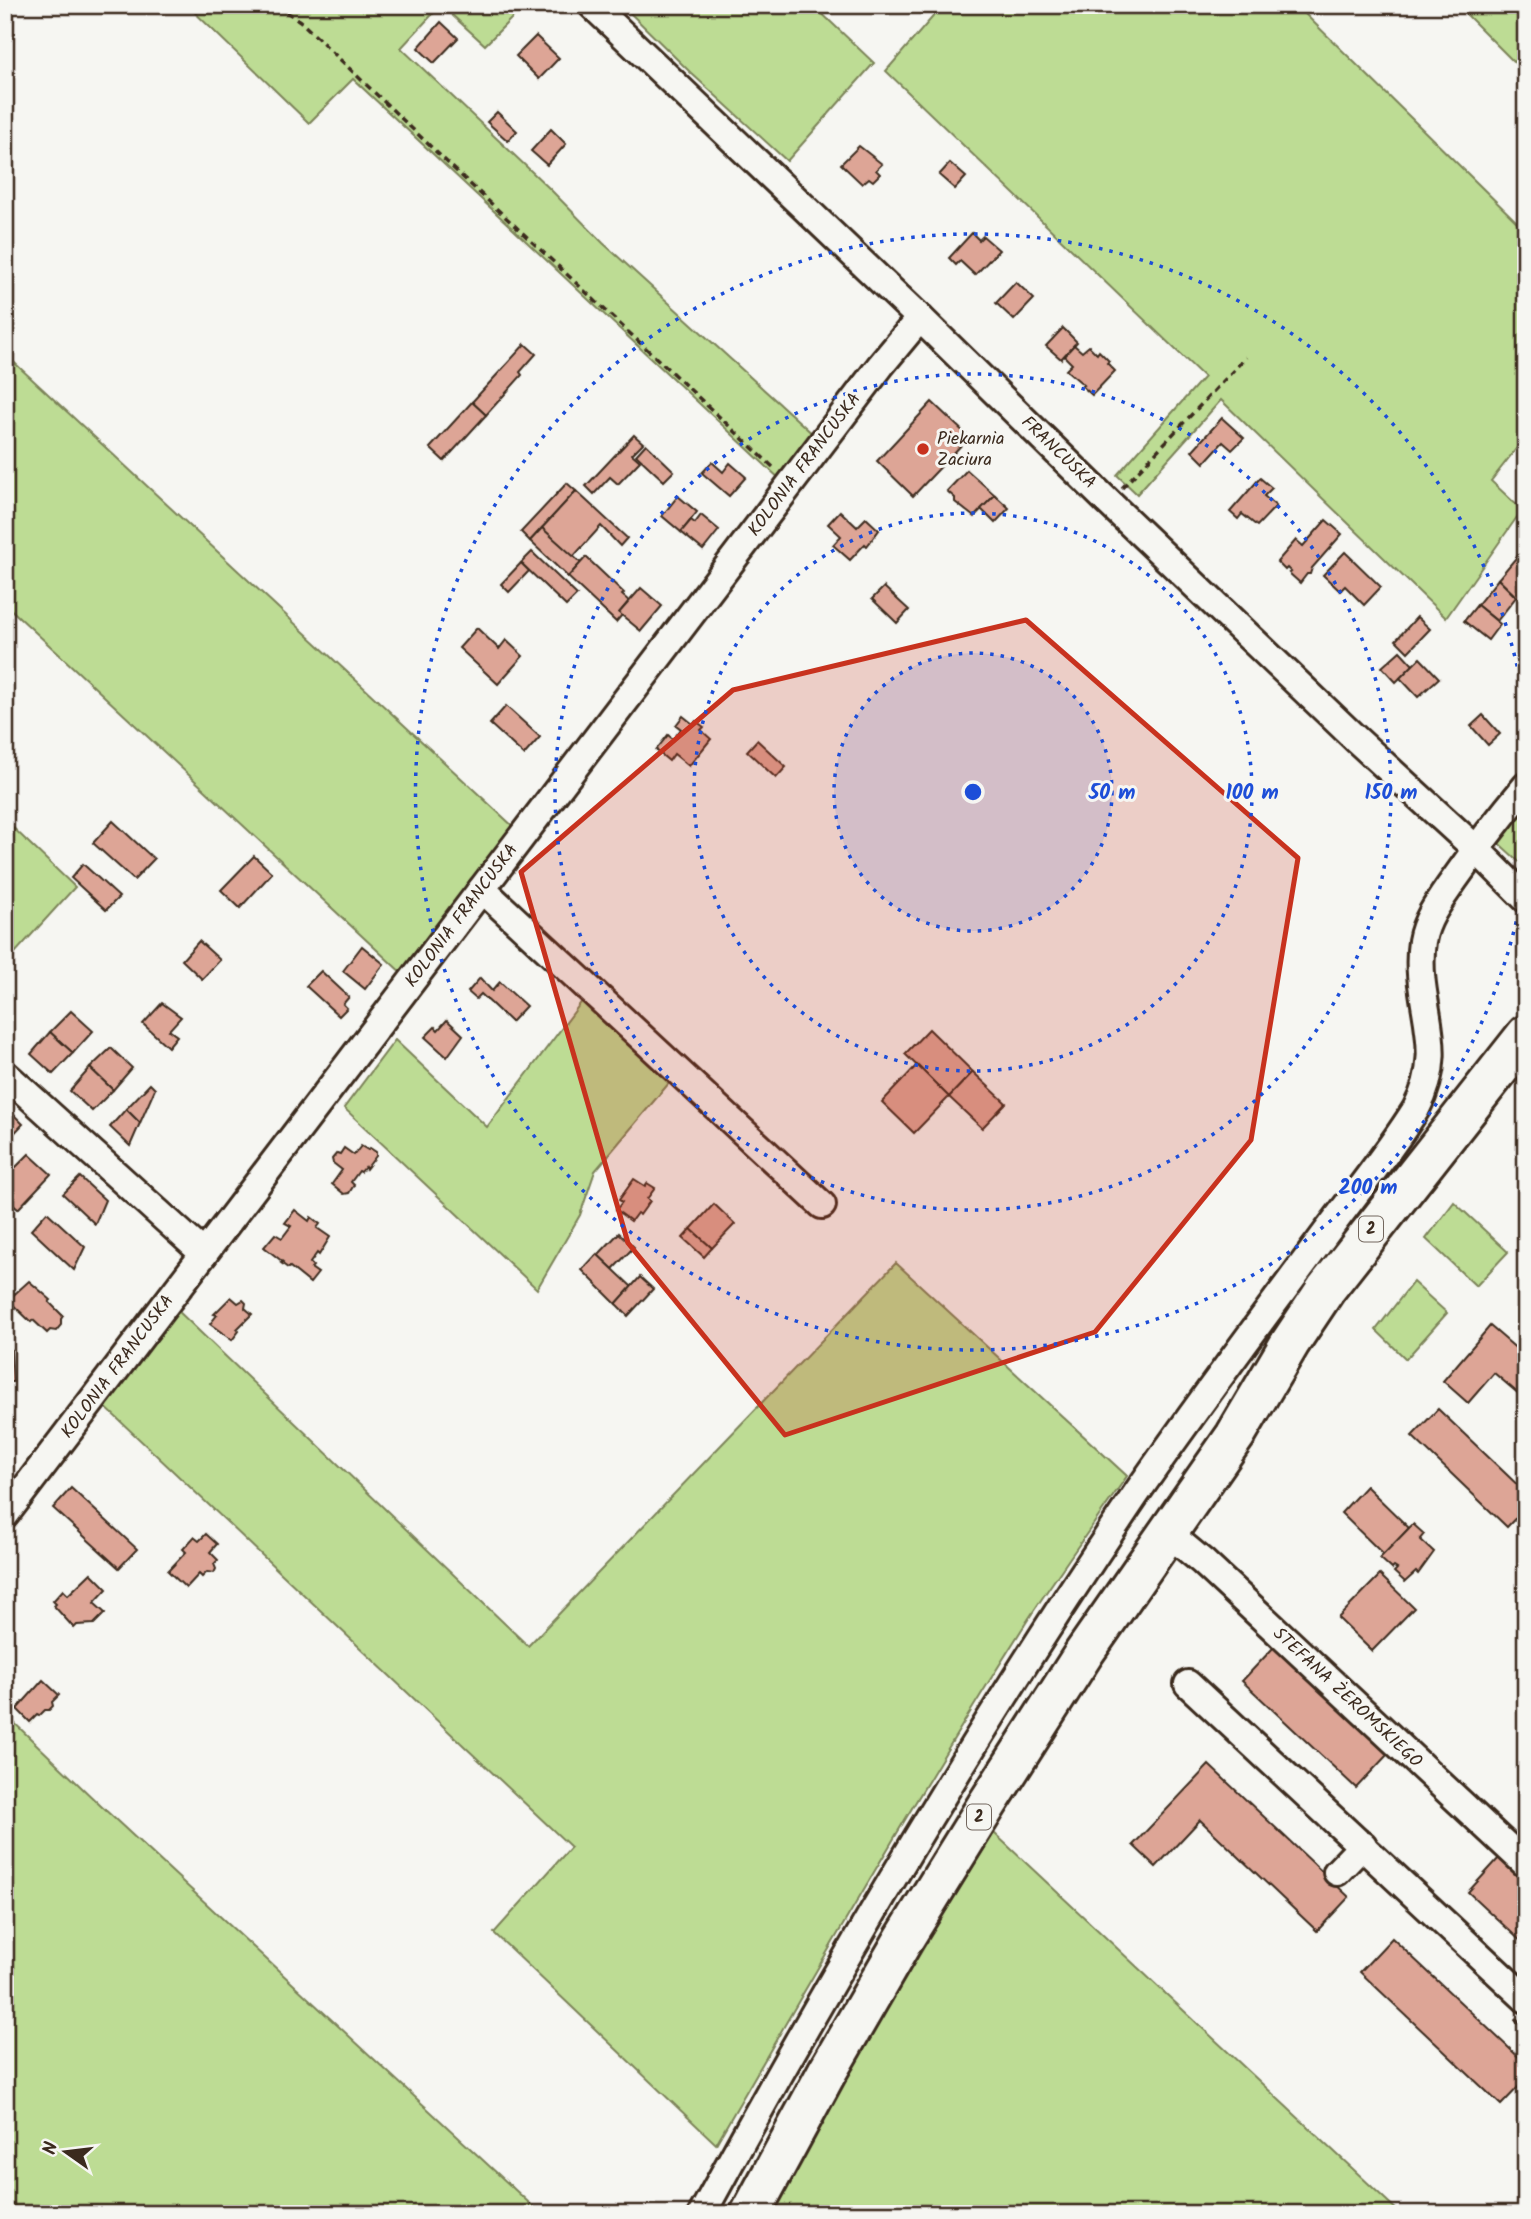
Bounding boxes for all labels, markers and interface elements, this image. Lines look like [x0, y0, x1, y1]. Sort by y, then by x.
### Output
street label: KOLONIA FRANCUSKA [741, 387, 869, 543]
street label: FRANCUSKA [1013, 409, 1103, 497]
place label: Piekarnia Zaciura [937, 425, 1004, 475]
marker: Piekarnia Zaciura [915, 441, 931, 457]
text: 50 m [1088, 777, 1135, 810]
text: 100 m [1225, 777, 1279, 810]
text: 150 m [1364, 777, 1418, 810]
centre of rings [961, 780, 985, 804]
street label: KOLONIA FRANCUSKA [398, 838, 526, 994]
text: 200 m [1338, 1172, 1398, 1205]
road number: 2 [1359, 1217, 1383, 1242]
street label: KOLONIA FRANCUSKA [54, 1289, 182, 1445]
street label: STEFANA ŻEROMSKIEGO [1265, 1620, 1429, 1776]
road number: 2 [967, 1804, 991, 1829]
north arrow [32, 2118, 102, 2188]
text: N [35, 2139, 67, 2158]

